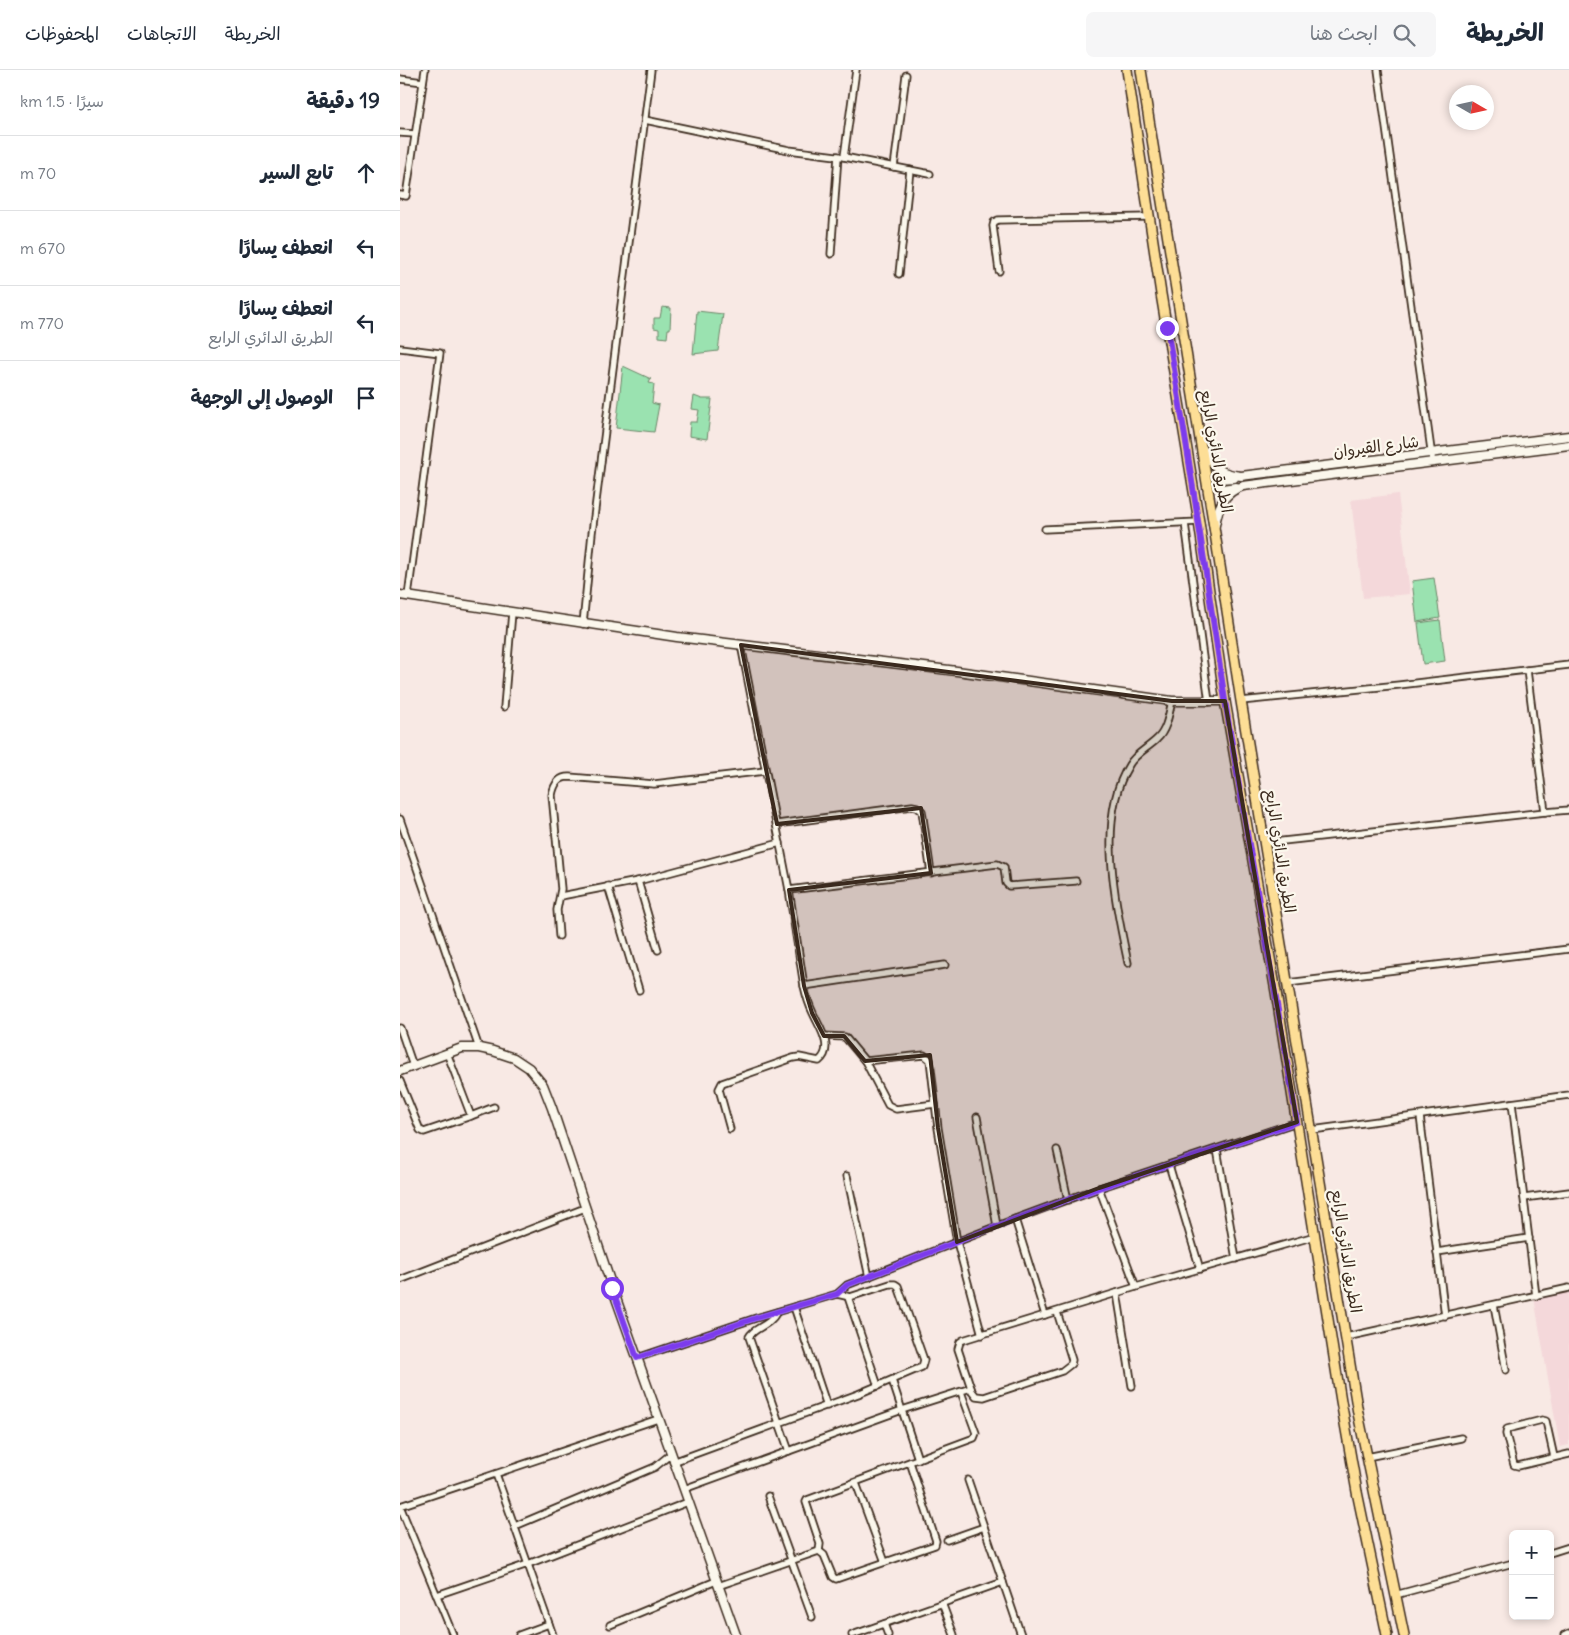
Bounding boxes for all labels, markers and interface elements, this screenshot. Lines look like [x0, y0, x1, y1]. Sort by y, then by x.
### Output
search box [1086, 12, 1436, 57]
text: الخريطة [1466, 17, 1544, 47]
text: ابحث هنا [1310, 21, 1378, 45]
icon: search [1390, 21, 1418, 49]
text: المحفوظات [25, 22, 99, 45]
text: الاتجاهات [127, 22, 197, 45]
text: الخريطة [225, 22, 281, 45]
north arrow [1449, 85, 1494, 130]
text: 19 دقيقة [306, 87, 380, 114]
text: سيرًا · 1.5 km [20, 91, 104, 111]
icon: ahead [352, 159, 380, 187]
text: تابع السير [261, 160, 333, 184]
text: 70 m [20, 163, 56, 183]
icon: left [352, 234, 380, 262]
text: انعطف يسارًا [239, 235, 333, 259]
text: 670 m [20, 238, 65, 258]
text: انعطف يسارًا [239, 296, 333, 320]
icon: left [352, 309, 380, 337]
text: 770 m [20, 313, 64, 333]
route end [1156, 317, 1179, 340]
text: الطريق الدائري الرابع [208, 327, 333, 347]
icon: arrive [352, 384, 380, 412]
text: الوصول إلى الوجهة [190, 385, 333, 409]
street label: الطريق الدائري الرابع [1194, 388, 1238, 515]
street label: شارع القيروان [1332, 431, 1420, 463]
street label: الطريق الدائري الرابع [1259, 788, 1301, 915]
street label: الطريق الدائري الرابع [1325, 1188, 1367, 1315]
route start [601, 1277, 624, 1300]
map controls [1509, 1530, 1554, 1620]
button: + [1509, 1530, 1554, 1575]
button: − [1509, 1575, 1554, 1620]

